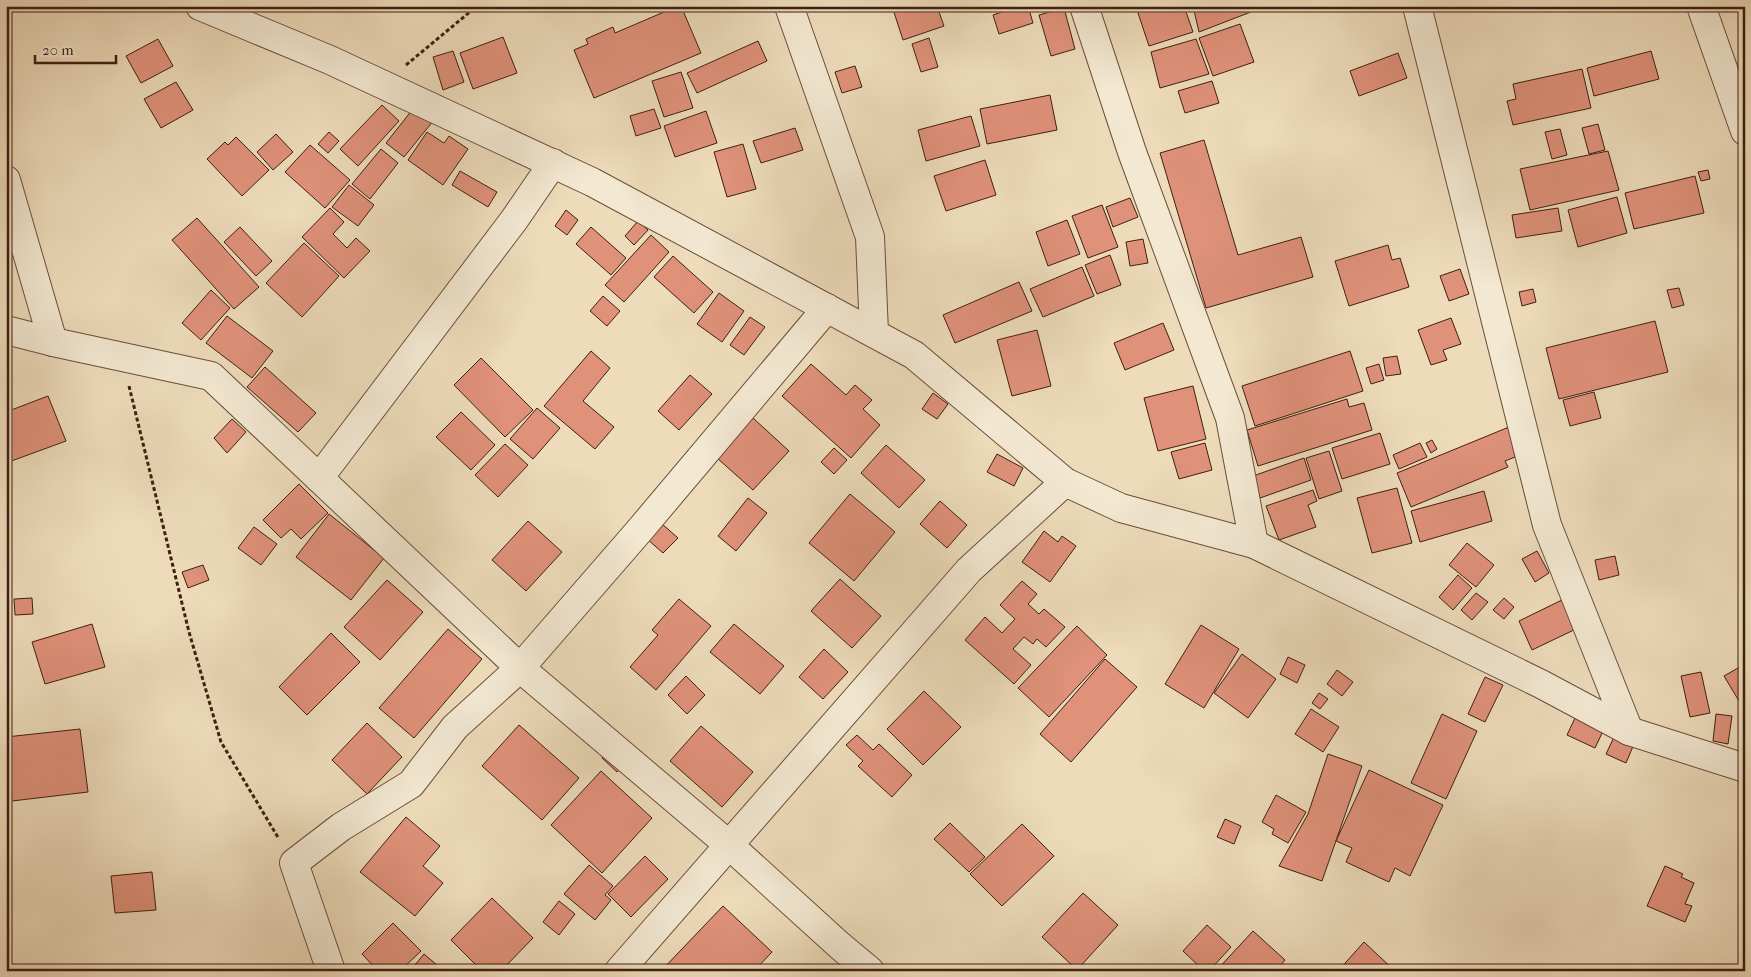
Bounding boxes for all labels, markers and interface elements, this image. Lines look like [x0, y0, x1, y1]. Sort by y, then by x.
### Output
scale bar [35, 32, 116, 64]
text: 20 m [42, 41, 74, 59]

